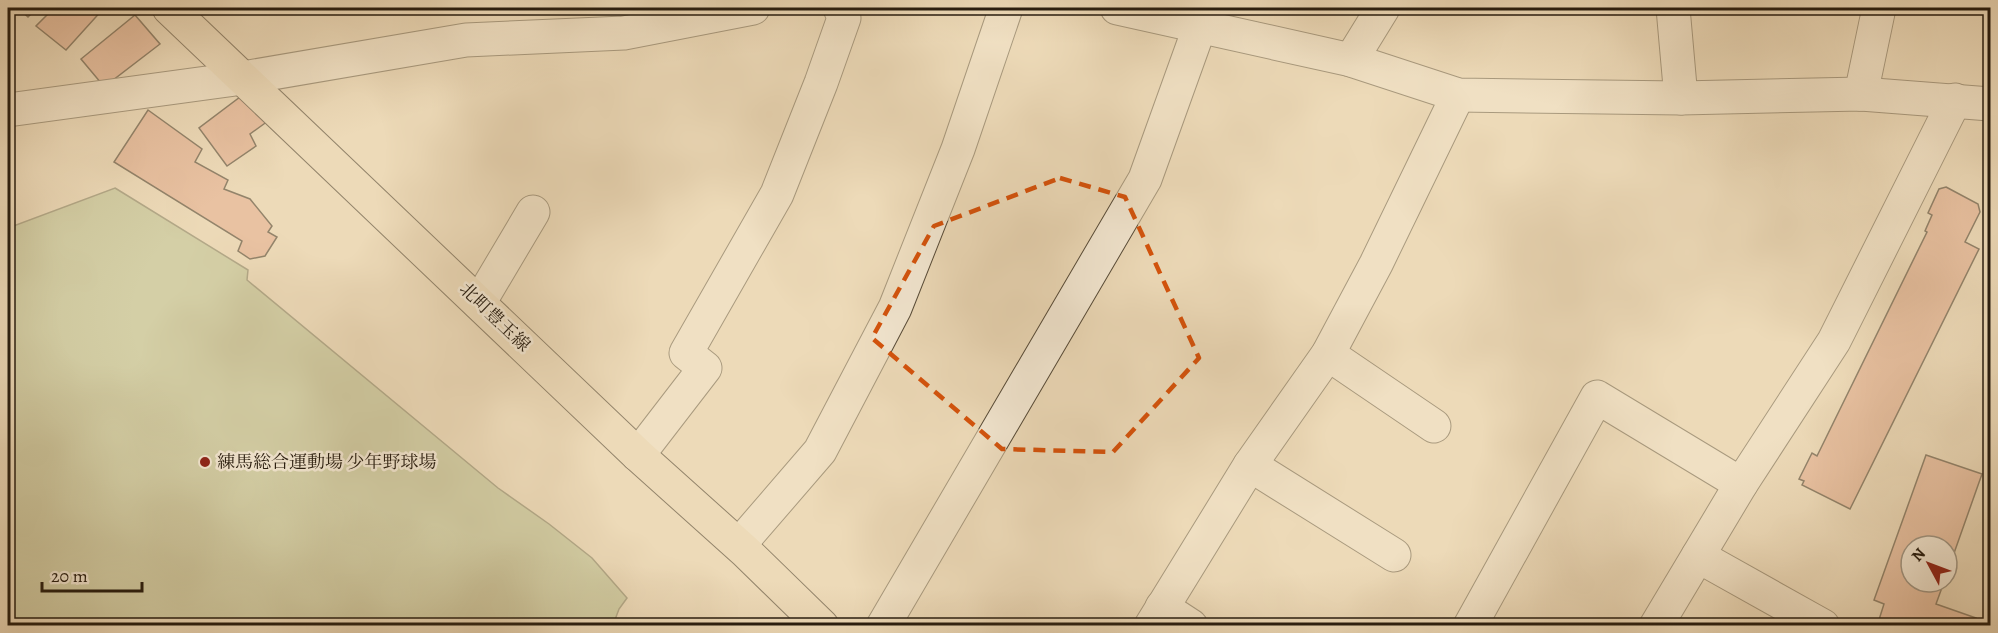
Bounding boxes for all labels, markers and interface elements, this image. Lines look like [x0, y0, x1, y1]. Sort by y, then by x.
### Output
street label: 北町豊玉線 [454, 277, 536, 357]
place label: 練馬総合運動場 少年野球場 [217, 450, 437, 474]
marker: 練馬総合運動場 少年野球場 [198, 455, 212, 469]
north arrow [1899, 534, 1959, 594]
text: N [1906, 543, 1931, 566]
scale bar [42, 555, 142, 593]
text: 20 m [51, 564, 88, 588]

